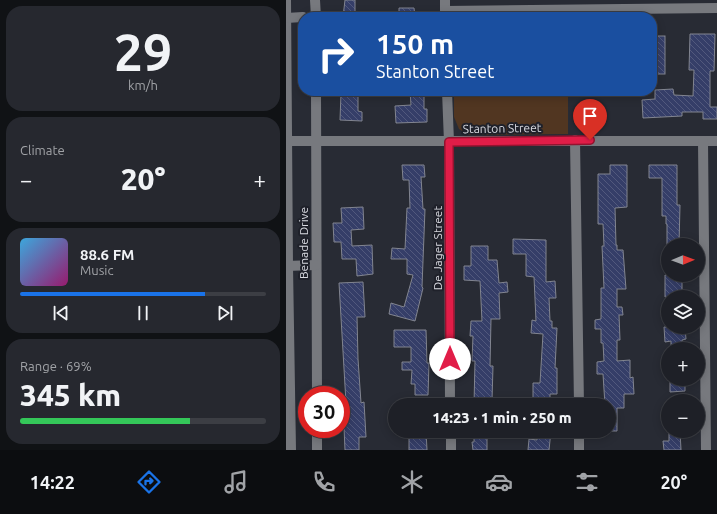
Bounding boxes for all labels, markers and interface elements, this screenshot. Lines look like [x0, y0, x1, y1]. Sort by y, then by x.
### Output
text: 29 [114, 23, 172, 81]
icon: right [310, 28, 362, 80]
text: 150 m [376, 28, 454, 59]
text: Stanton Street [376, 61, 494, 81]
text: km/h [128, 78, 158, 92]
pin [573, 99, 607, 140]
icon: arrive [579, 105, 601, 127]
street label: Stanton Street [462, 121, 542, 135]
text: Climate [20, 143, 65, 157]
text: 20° [121, 162, 165, 196]
text: − [20, 167, 32, 192]
text: + [254, 167, 266, 192]
street label: De Jager Street [431, 206, 444, 290]
street label: Benade Drive [297, 207, 310, 279]
north arrow [661, 238, 705, 282]
map controls [661, 238, 705, 438]
text: 88.6 FM [80, 246, 134, 263]
text: Music [80, 263, 114, 277]
button: layers [661, 290, 705, 334]
icon: previous [50, 302, 72, 324]
icon: pause [132, 302, 154, 324]
icon: next [214, 302, 236, 324]
position arrow [429, 338, 471, 380]
button: + [661, 342, 705, 386]
text: Range · 69% [20, 359, 92, 373]
text: 345 km [20, 378, 121, 412]
speed limit sign: 30 [298, 386, 350, 438]
button: − [661, 394, 705, 438]
text: 14:23 · 1 min · 250 m [432, 409, 572, 426]
icon: directions [135, 468, 163, 496]
icon: music [222, 468, 250, 496]
icon: phone [310, 468, 338, 496]
icon: climate [398, 468, 426, 496]
icon: car [485, 468, 513, 496]
icon: filters [573, 468, 601, 496]
text: 14:22 [30, 472, 75, 492]
text: 20° [660, 472, 687, 492]

